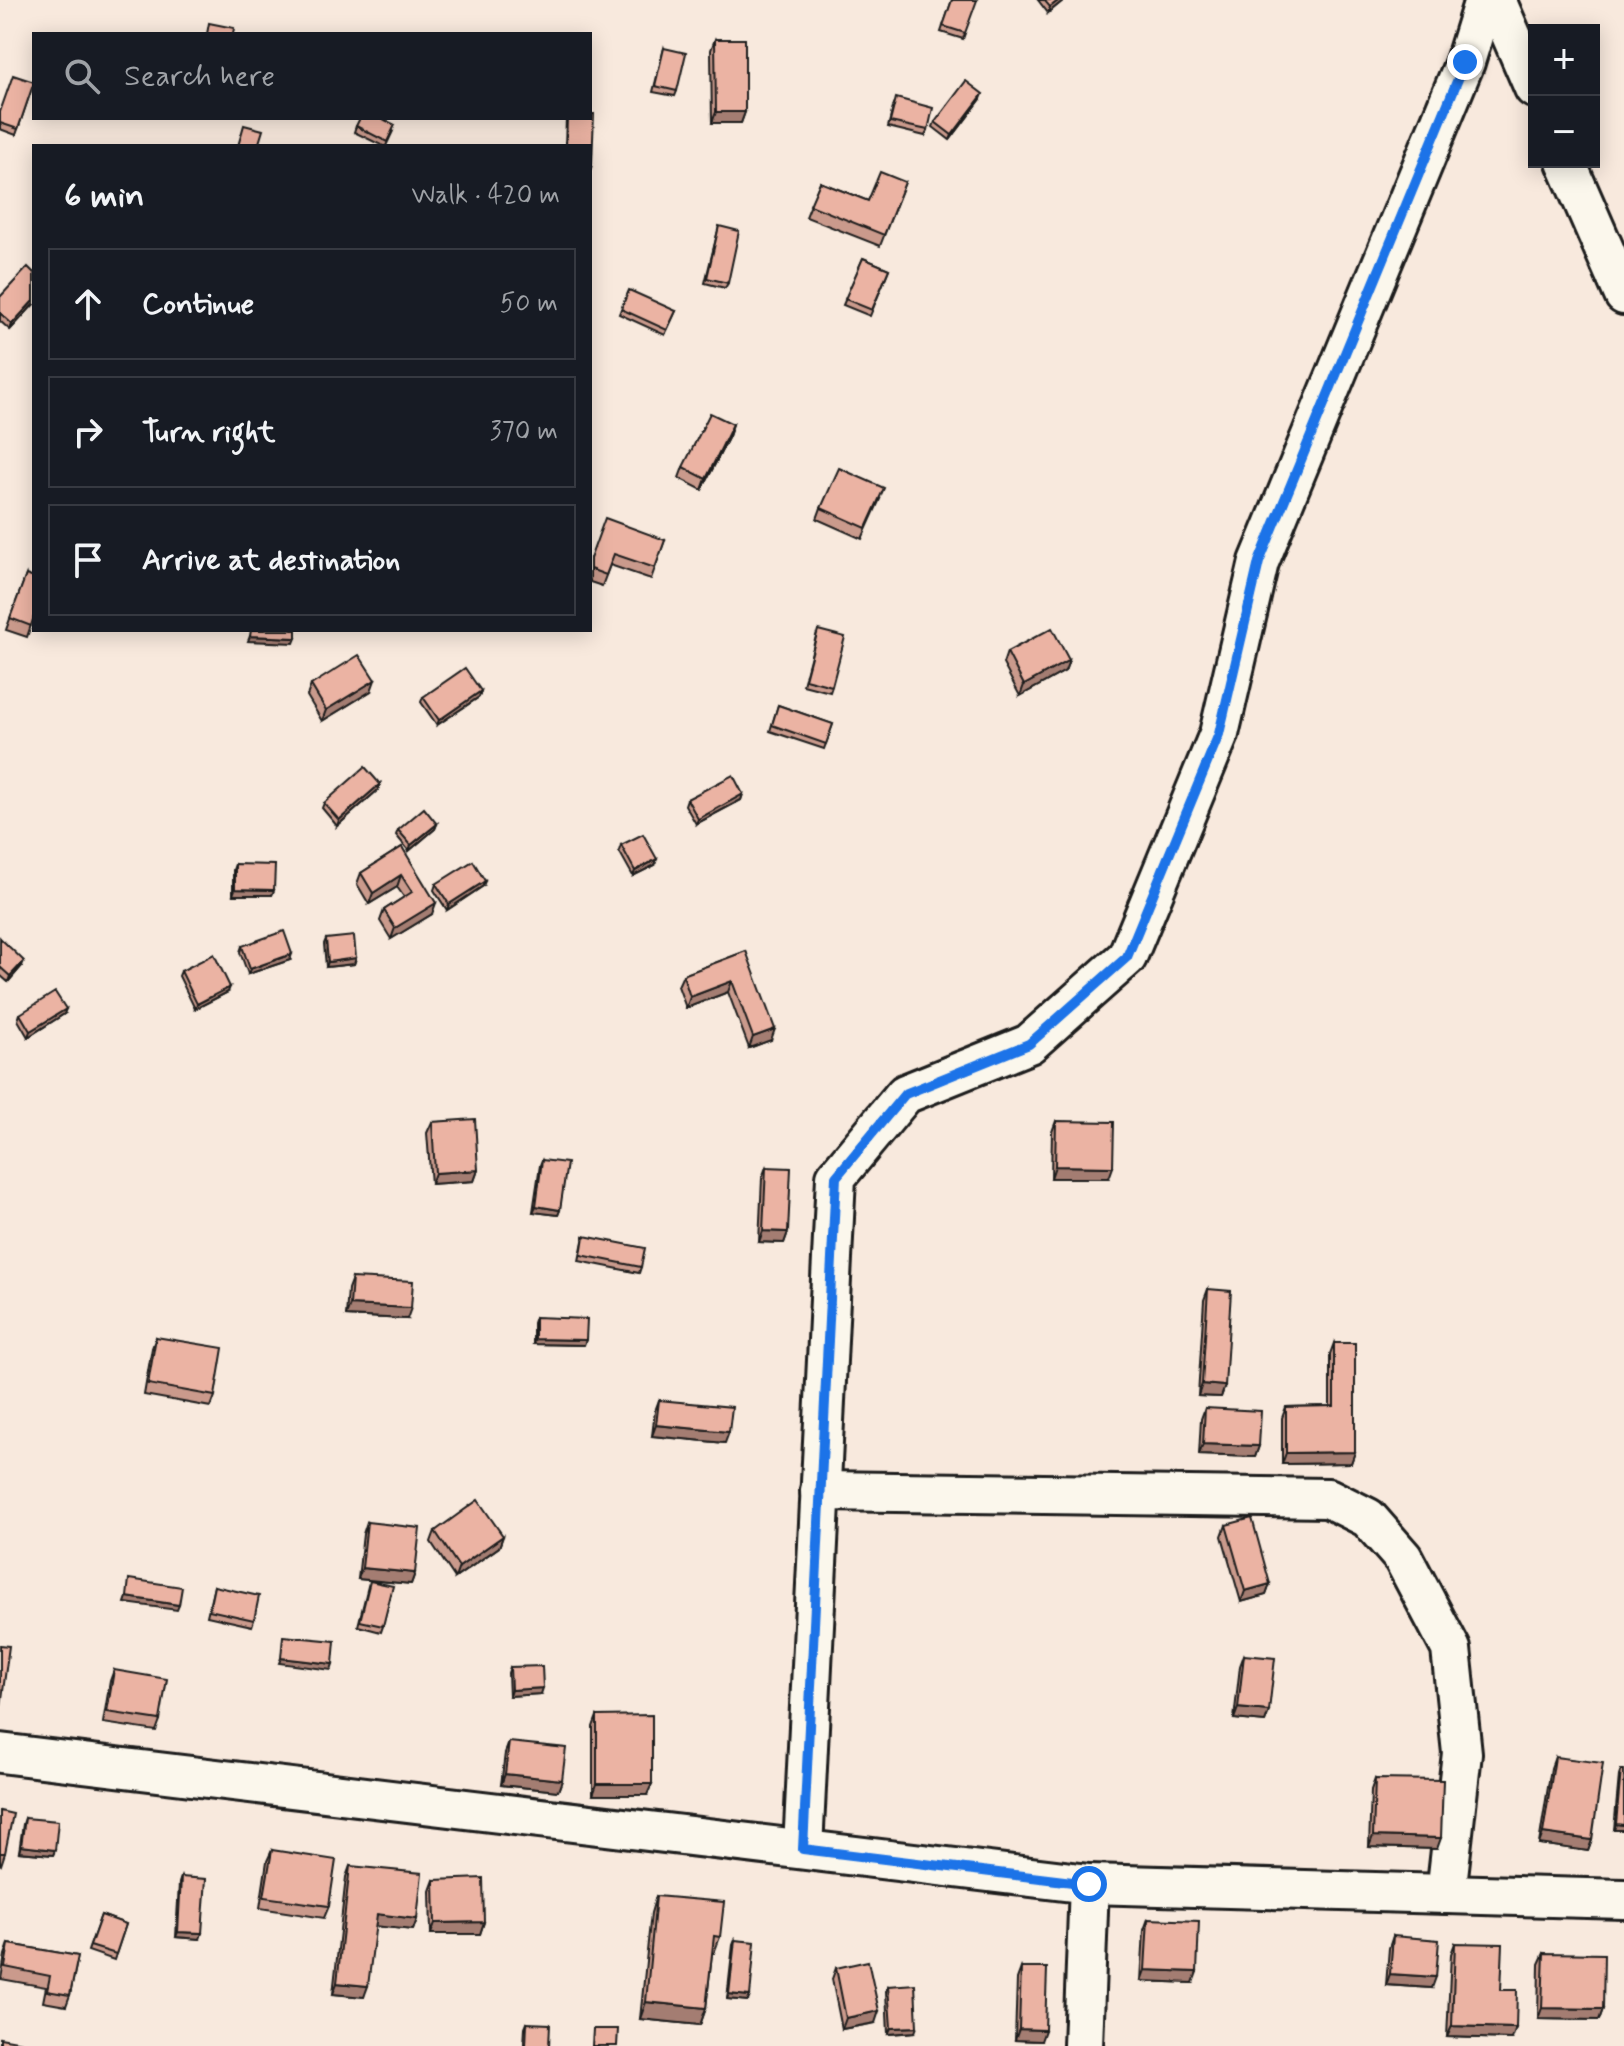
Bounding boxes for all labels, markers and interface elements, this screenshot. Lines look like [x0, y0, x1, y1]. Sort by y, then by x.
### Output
map controls [1528, 24, 1600, 168]
button: + [1528, 24, 1600, 96]
search box [32, 32, 592, 120]
route end [1447, 44, 1483, 80]
icon: search [60, 54, 104, 98]
text: Search here [124, 57, 275, 96]
button: − [1528, 96, 1600, 168]
text: 6 min [64, 174, 144, 219]
text: Walk · 420 m [412, 179, 560, 213]
icon: ahead [66, 282, 110, 326]
text: Continue [142, 285, 254, 324]
text: 50 m [500, 287, 558, 321]
icon: right [66, 410, 110, 454]
text: Turn right [142, 413, 275, 452]
text: 370 m [490, 415, 558, 449]
icon: arrive [66, 538, 110, 582]
text: Arrive at destination [142, 541, 400, 580]
route start [1071, 1866, 1107, 1902]

